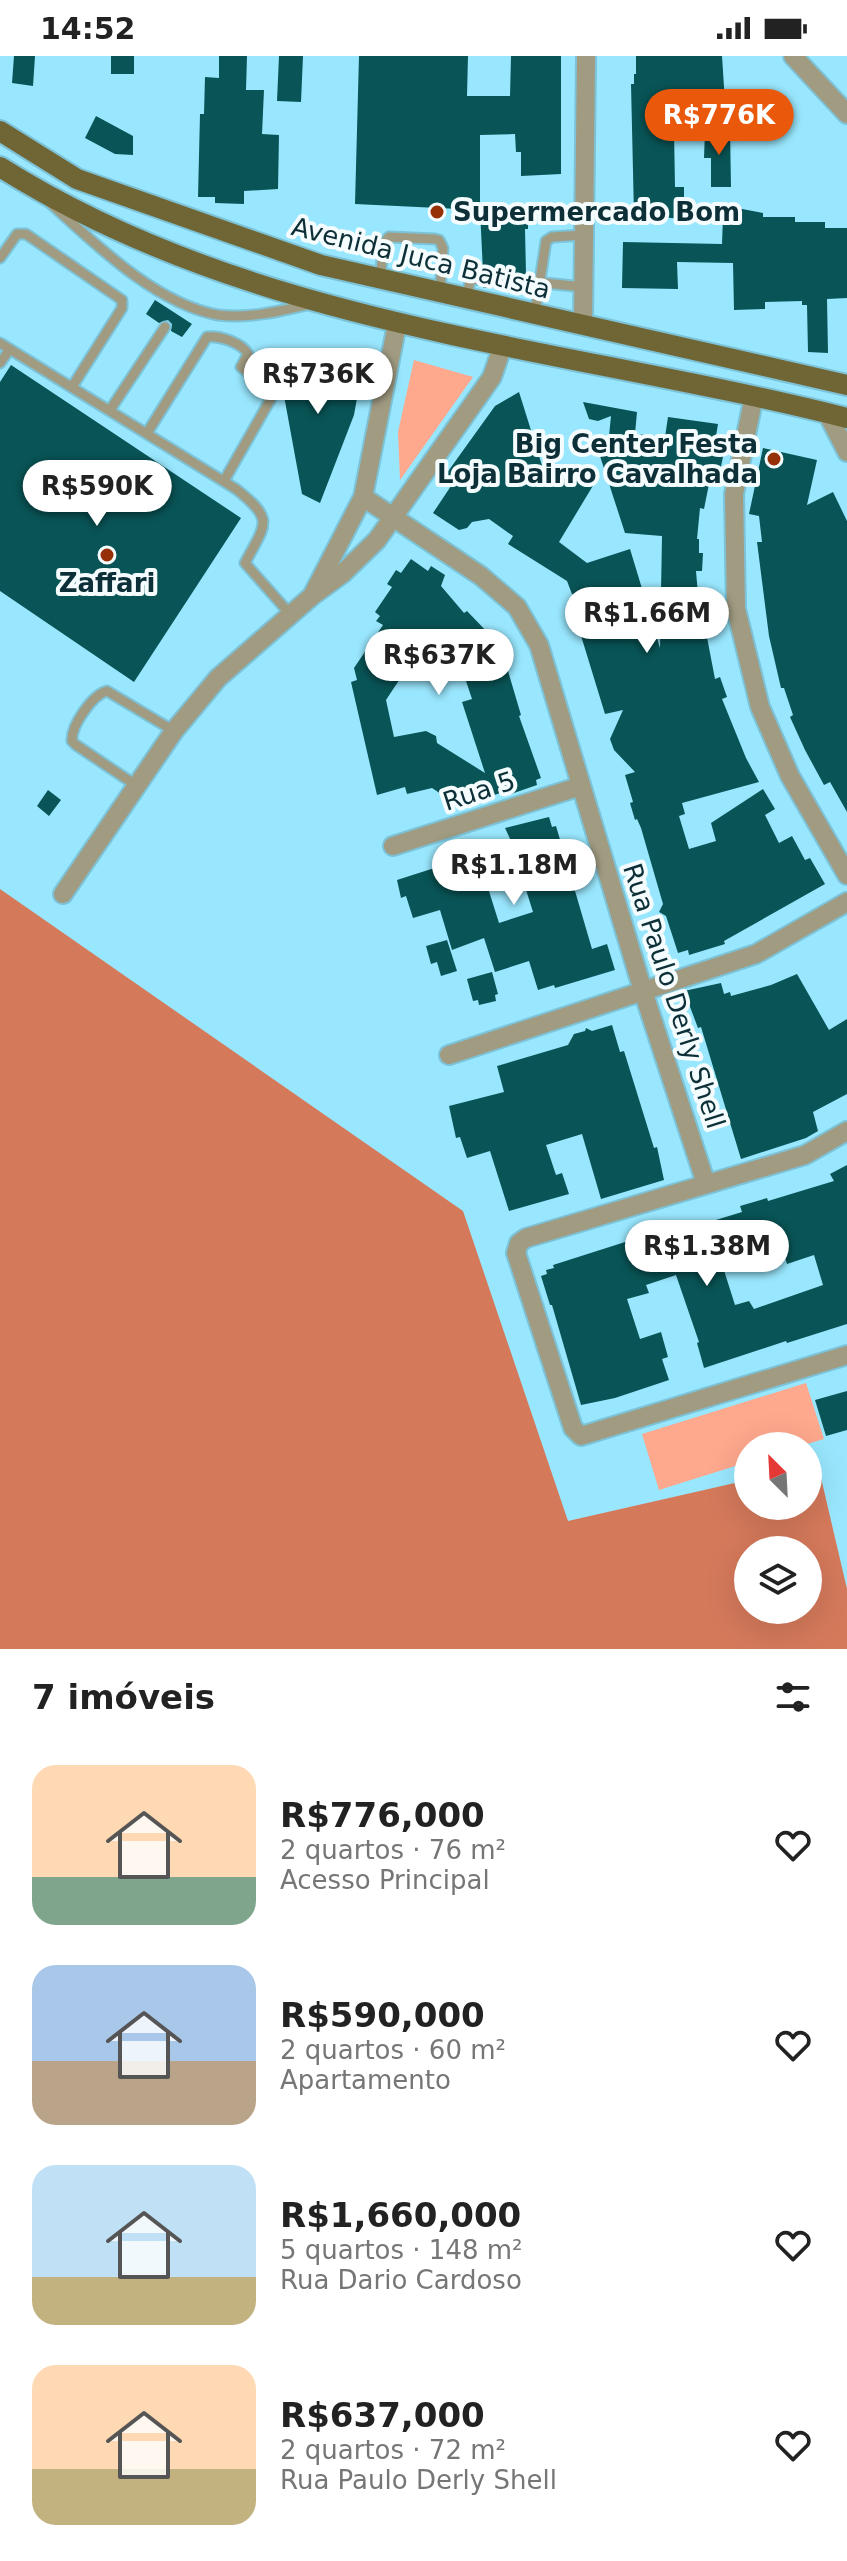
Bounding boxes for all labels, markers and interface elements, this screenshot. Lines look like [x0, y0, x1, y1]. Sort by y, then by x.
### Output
text: 14:52 [40, 11, 136, 46]
pin: R$776K [654, 89, 784, 157]
text: R$776K [663, 100, 775, 130]
place label: Supermercado Bom [453, 197, 740, 227]
marker: Supermercado Bom [428, 203, 446, 221]
street label: Avenida Juca Batista [289, 211, 553, 305]
pin: R$736K [253, 348, 383, 416]
text: R$736K [262, 359, 374, 389]
place label: Big Center Festa Loja Bairro Cavalhada [437, 429, 758, 489]
marker: Big Center Festa Loja Bairro Cavalhada [765, 450, 783, 468]
pin: R$590K [32, 460, 162, 528]
text: R$590K [41, 471, 153, 501]
marker: Zaffari [98, 546, 116, 564]
place label: Zaffari [59, 568, 155, 598]
pin: R$1.66M [573, 587, 721, 655]
text: R$1.66M [583, 598, 711, 628]
pin: R$637K [374, 629, 504, 697]
text: R$637K [383, 640, 495, 670]
street label: Rua 5 [439, 765, 519, 817]
pin: R$1.18M [440, 839, 588, 907]
text: R$1.18M [450, 850, 578, 880]
street label: Rua Paulo Derly Shell [617, 860, 731, 1132]
pin: R$1.38M [633, 1220, 781, 1288]
text: R$1.38M [643, 1231, 771, 1261]
north arrow [734, 1432, 822, 1520]
map controls [734, 1432, 822, 1624]
button: layers [734, 1536, 822, 1624]
icon: filters [771, 1675, 815, 1719]
text: 7 imóveis [32, 1677, 215, 1717]
text: R$776,000 [280, 1795, 485, 1835]
icon: home [96, 1797, 192, 1893]
icon: heart [771, 1823, 815, 1867]
text: 2 quartos · 76 m² [280, 1835, 506, 1865]
text: Acesso Principal [280, 1865, 490, 1895]
text: R$590,000 [280, 1995, 485, 2035]
icon: home [96, 1997, 192, 2093]
icon: heart [771, 2023, 815, 2067]
text: 2 quartos · 60 m² [280, 2035, 506, 2065]
text: Apartamento [280, 2065, 451, 2095]
text: R$1,660,000 [280, 2195, 521, 2235]
icon: home [96, 2197, 192, 2293]
icon: heart [771, 2223, 815, 2267]
text: 5 quartos · 148 m² [280, 2235, 523, 2265]
text: Rua Dario Cardoso [280, 2265, 522, 2295]
text: R$637,000 [280, 2395, 485, 2435]
icon: home [96, 2397, 192, 2493]
icon: heart [771, 2423, 815, 2467]
text: 2 quartos · 72 m² [280, 2435, 506, 2465]
text: Rua Paulo Derly Shell [280, 2465, 557, 2495]

